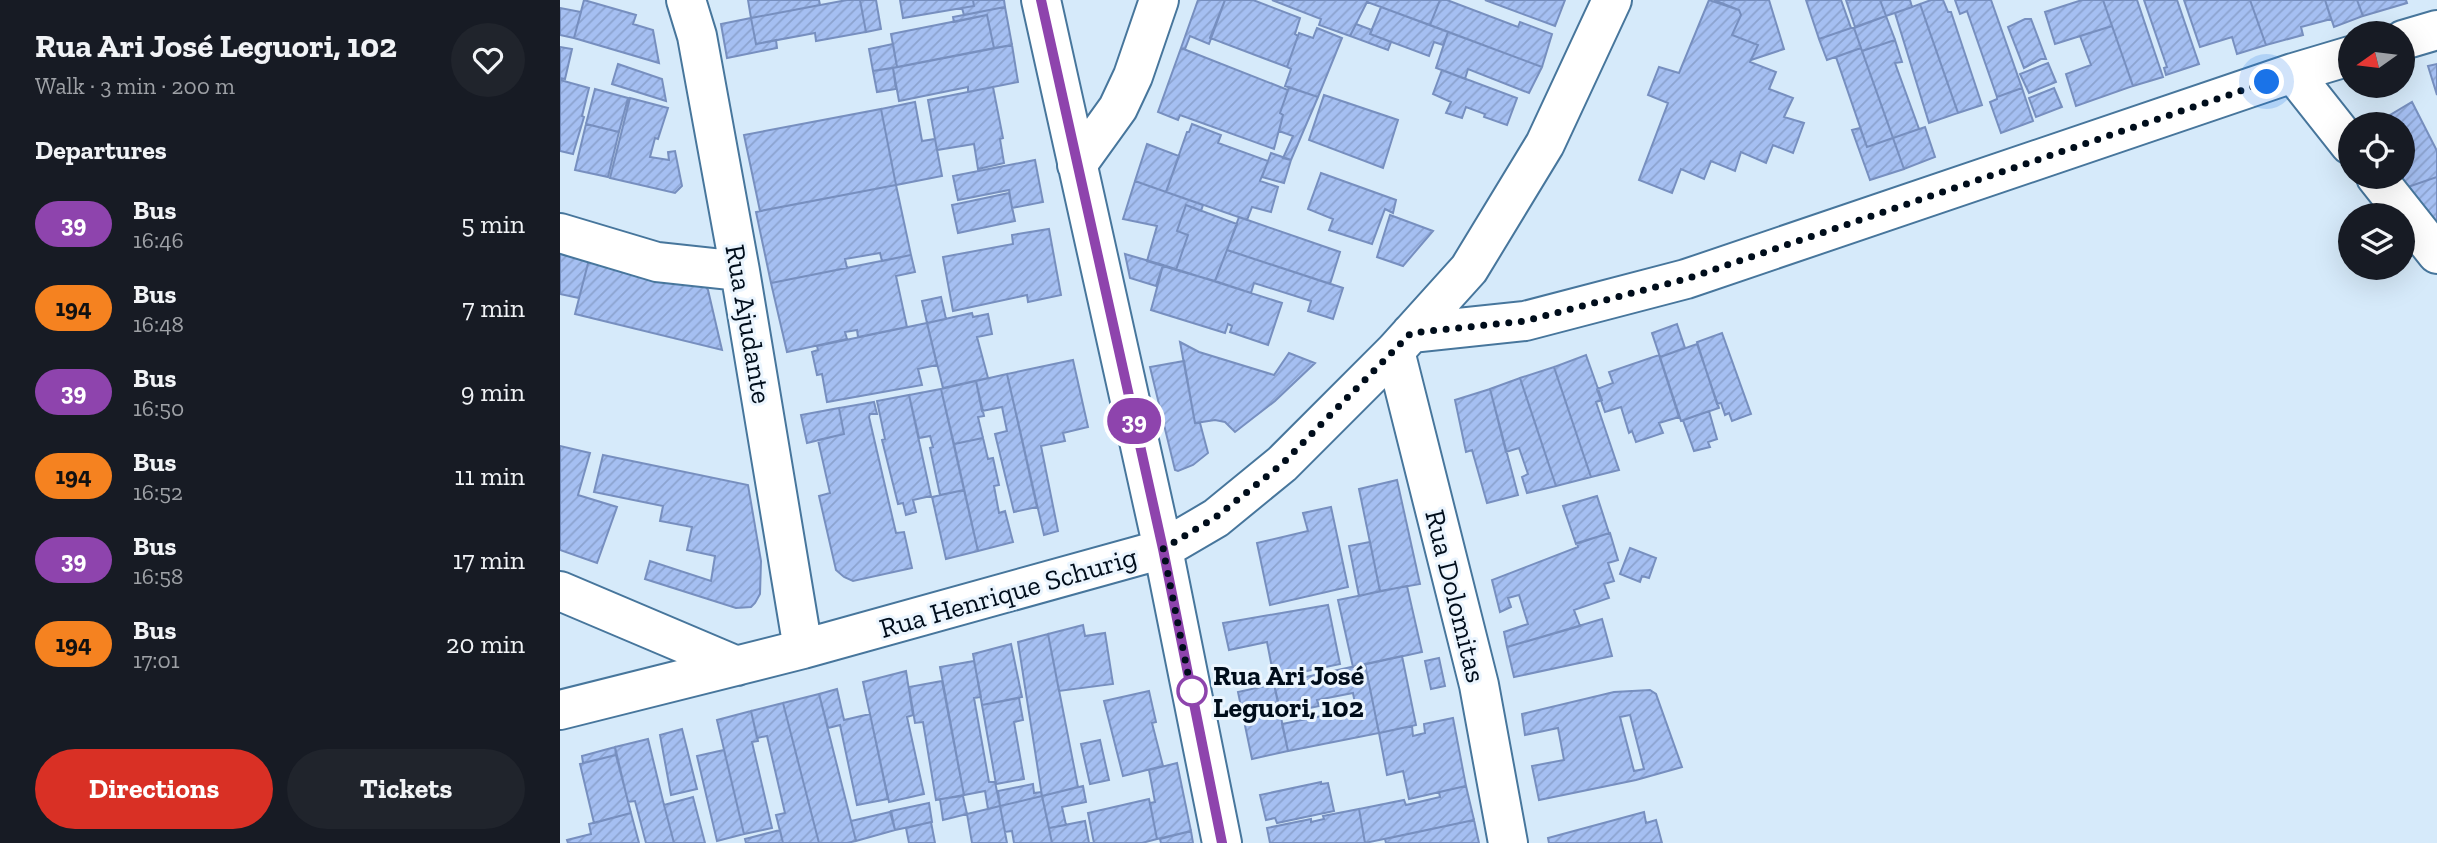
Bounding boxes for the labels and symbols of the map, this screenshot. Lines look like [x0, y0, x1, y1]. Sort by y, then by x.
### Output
north arrow [2338, 21, 2415, 98]
your location [2249, 64, 2284, 99]
street label: Rua Ajudante [718, 242, 779, 406]
line badge: 39 [1102, 398, 1166, 444]
street label: Rua Dolomitas [1418, 506, 1493, 686]
street label: Rua Henrique Schurig [875, 540, 1141, 645]
place label: Rua Ari José Leguori, 102 [1213, 659, 1364, 724]
marker: Rua Ari José Leguori, 102 [1177, 676, 1207, 706]

